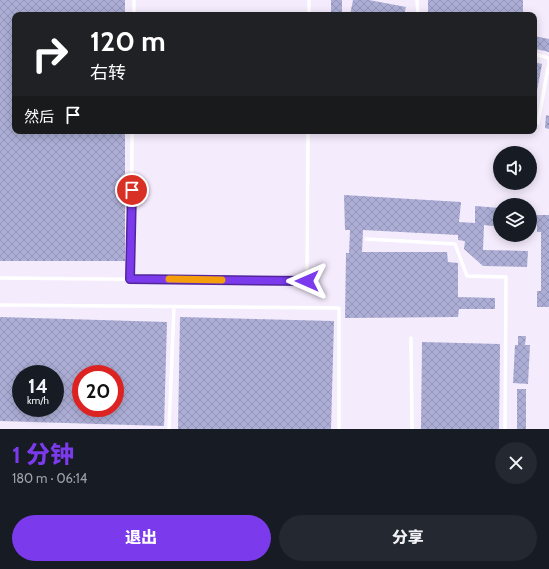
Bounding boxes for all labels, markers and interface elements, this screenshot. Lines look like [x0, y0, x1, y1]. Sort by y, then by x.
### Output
text: 120 m [90, 24, 166, 58]
icon: right [24, 28, 76, 80]
text: 右转 [90, 62, 126, 84]
icon: arrive [62, 104, 84, 126]
text: 然后 [24, 108, 54, 126]
map controls [493, 146, 537, 242]
button: sound [493, 146, 537, 190]
pin [115, 173, 149, 207]
icon: arrive [121, 179, 143, 201]
button: layers [493, 198, 537, 242]
position arrow [286, 260, 328, 302]
speed limit sign: 20 [72, 365, 124, 417]
text: 14 [28, 374, 48, 398]
text: km/h [27, 394, 49, 407]
text: 1 分钟 [12, 440, 74, 469]
button: close [495, 442, 537, 484]
text: 180 m · 06:14 [12, 470, 87, 486]
button: 退出 [12, 515, 271, 561]
button: 分享 [279, 515, 537, 561]

